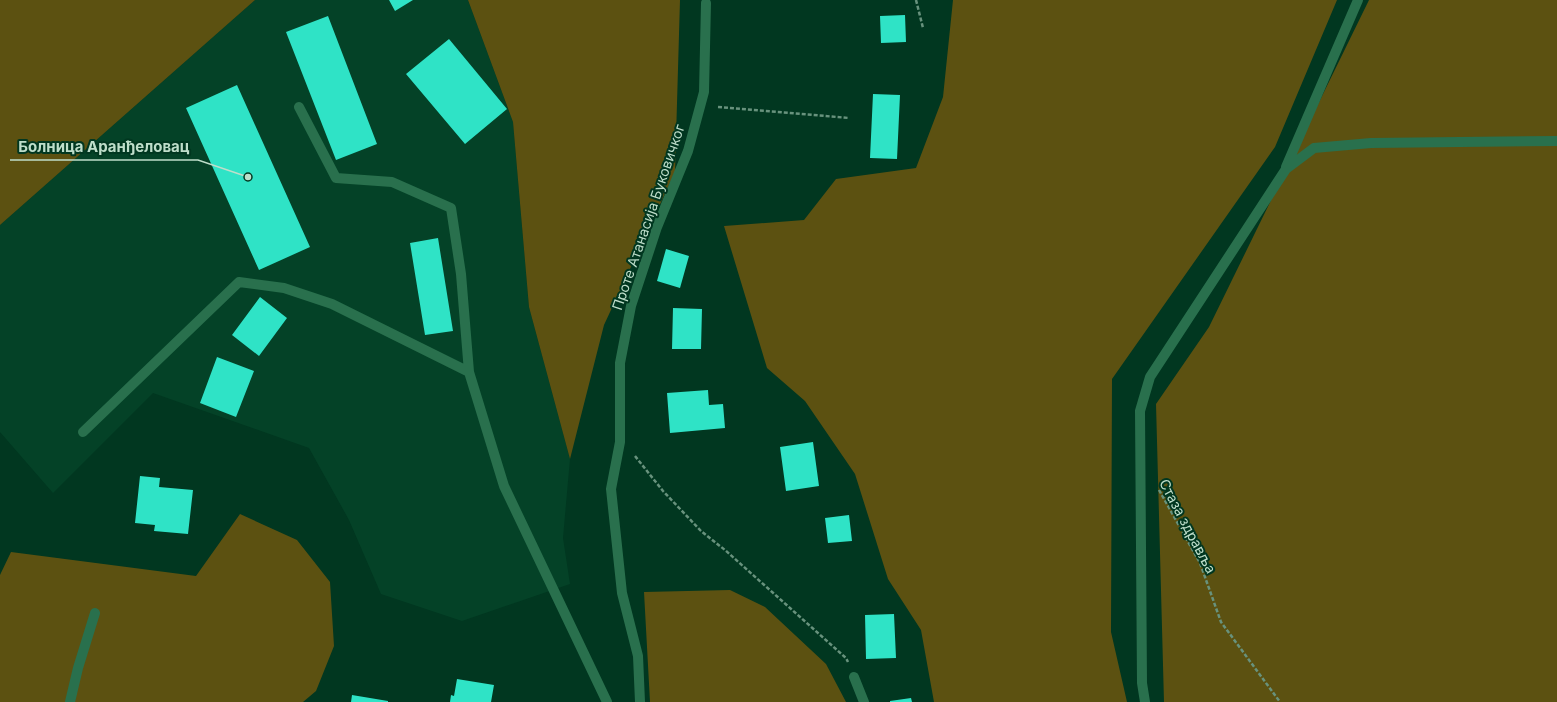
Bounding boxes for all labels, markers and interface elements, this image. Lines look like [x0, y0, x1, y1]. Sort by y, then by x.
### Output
street label: Проте Атанасија Буковичког [608, 122, 688, 312]
callout: Болница Аранђеловац [10, 133, 198, 160]
text: Болница Аранђеловац [18, 137, 190, 156]
street label: Стаза здравља [1156, 476, 1220, 576]

